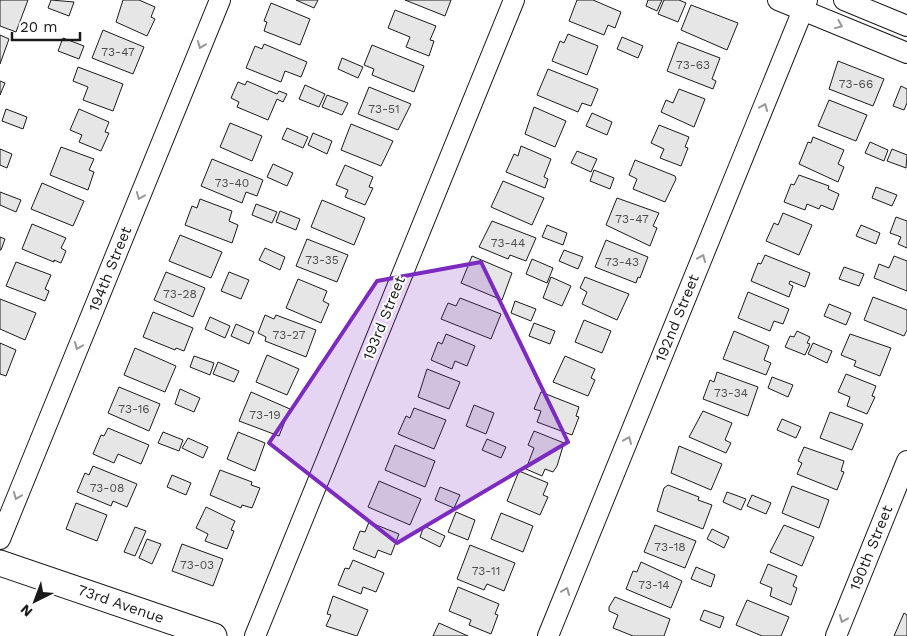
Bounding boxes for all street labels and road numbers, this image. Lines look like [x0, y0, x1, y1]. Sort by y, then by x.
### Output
street label: 194th Street [85, 223, 135, 314]
street label: 192nd Street [651, 271, 703, 364]
street label: 193rd Street [359, 273, 409, 363]
street label: 190th Street [846, 502, 897, 593]
street label: 73rd Avenue [76, 581, 166, 627]

